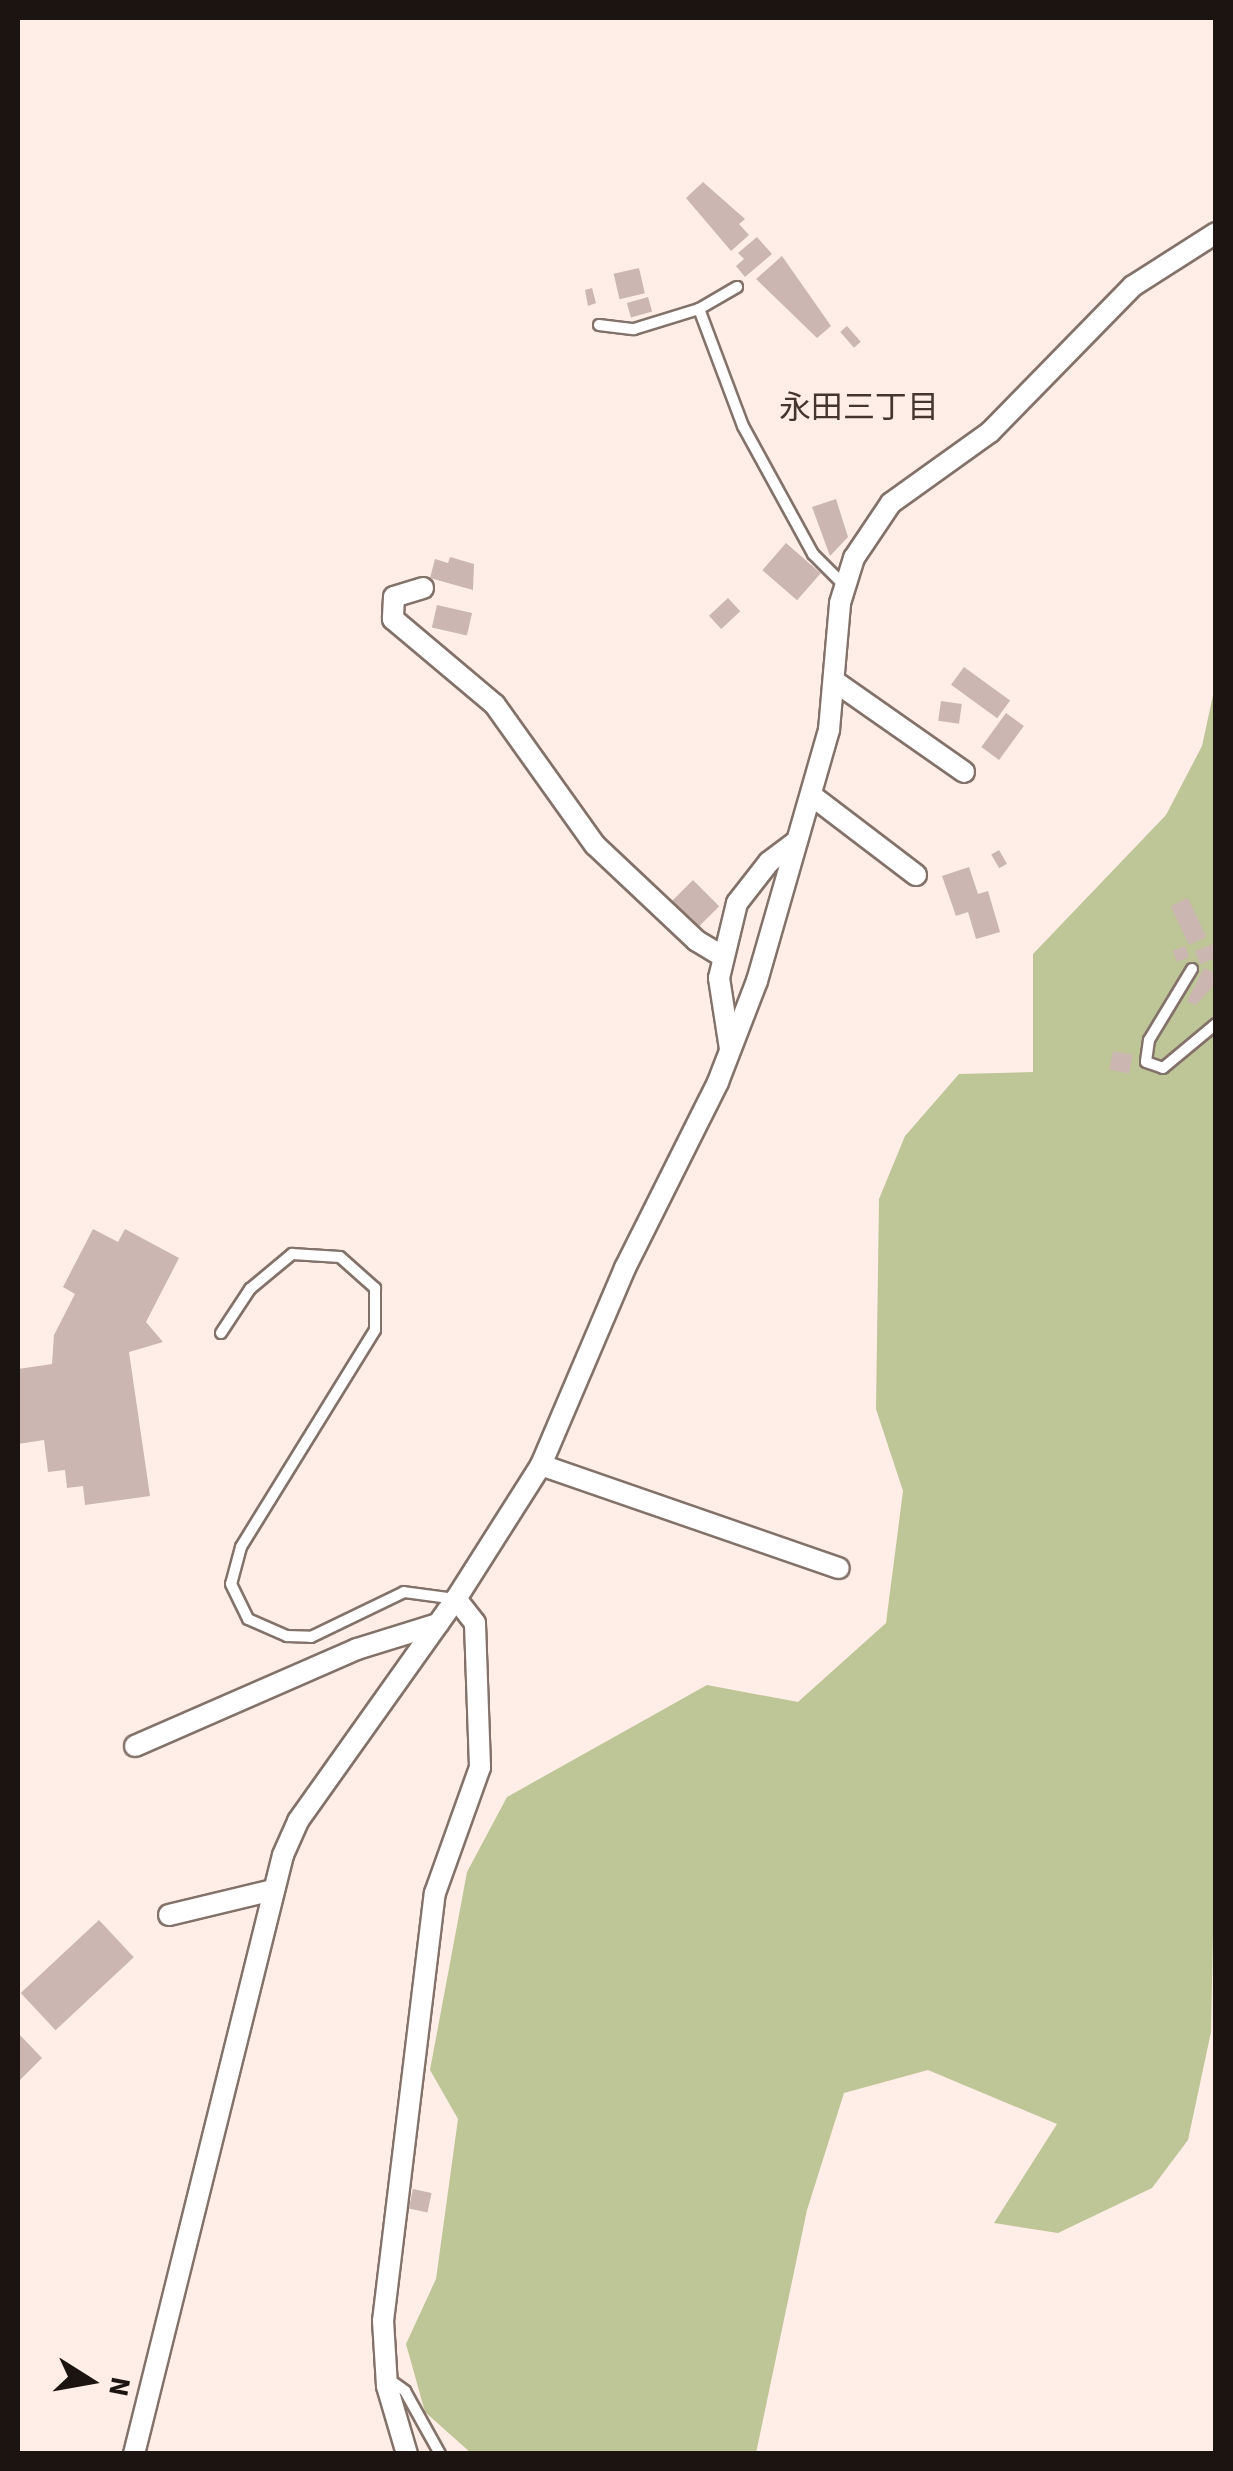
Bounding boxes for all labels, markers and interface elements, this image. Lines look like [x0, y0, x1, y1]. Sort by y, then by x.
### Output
district label: 永田三丁目 [779, 389, 939, 427]
north arrow [40, 2331, 140, 2431]
text: N [98, 2374, 141, 2400]

